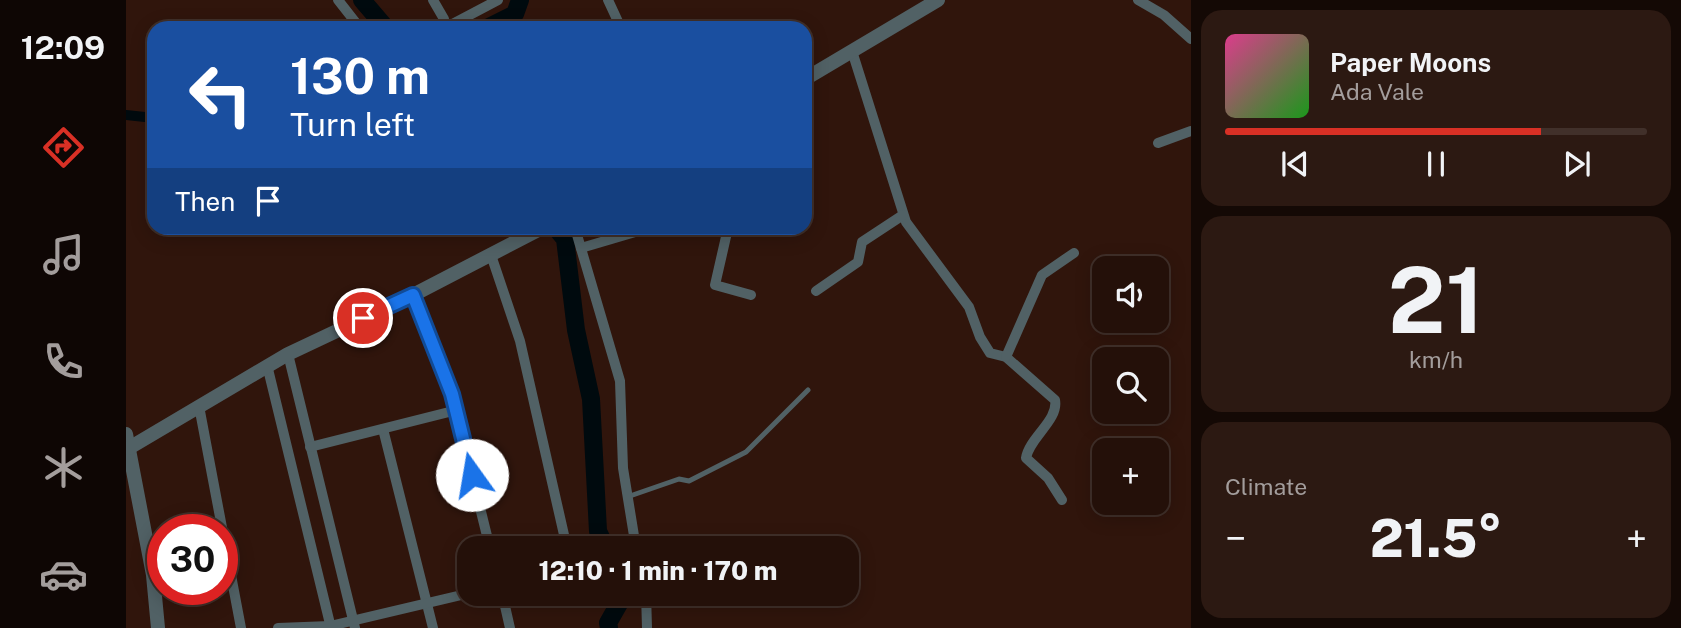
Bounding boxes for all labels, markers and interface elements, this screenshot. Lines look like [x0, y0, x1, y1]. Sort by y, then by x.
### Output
text: 12:09 [21, 29, 105, 66]
text: 130 m [290, 47, 430, 105]
text: Paper Moons [1330, 47, 1491, 78]
icon: left [175, 49, 266, 140]
text: Ada Vale [1330, 78, 1424, 105]
text: Turn left [290, 106, 415, 143]
icon: directions [39, 123, 88, 172]
icon: previous [1276, 145, 1314, 183]
icon: pause [1417, 145, 1455, 183]
icon: next [1558, 145, 1596, 183]
icon: arrive [249, 182, 287, 220]
text: Then [175, 186, 235, 217]
icon: music [39, 230, 88, 279]
text: 21 [1388, 247, 1484, 353]
map controls [1092, 256, 1169, 515]
button: sound [1092, 256, 1169, 333]
pin [333, 288, 393, 348]
icon: arrive [344, 299, 382, 337]
icon: phone [39, 337, 88, 386]
text: km/h [1409, 346, 1463, 373]
button: search [1092, 347, 1169, 424]
position arrow [435, 438, 509, 512]
button: + [1092, 438, 1169, 515]
icon: climate [39, 443, 88, 492]
text: Climate [1225, 473, 1307, 500]
text: 21.5° [1370, 508, 1502, 569]
speed limit sign: 30 [147, 514, 238, 605]
text: − [1225, 516, 1246, 561]
text: + [1626, 516, 1647, 561]
icon: car [39, 550, 88, 599]
text: 12:10 · 1 min · 170 m [538, 555, 778, 586]

